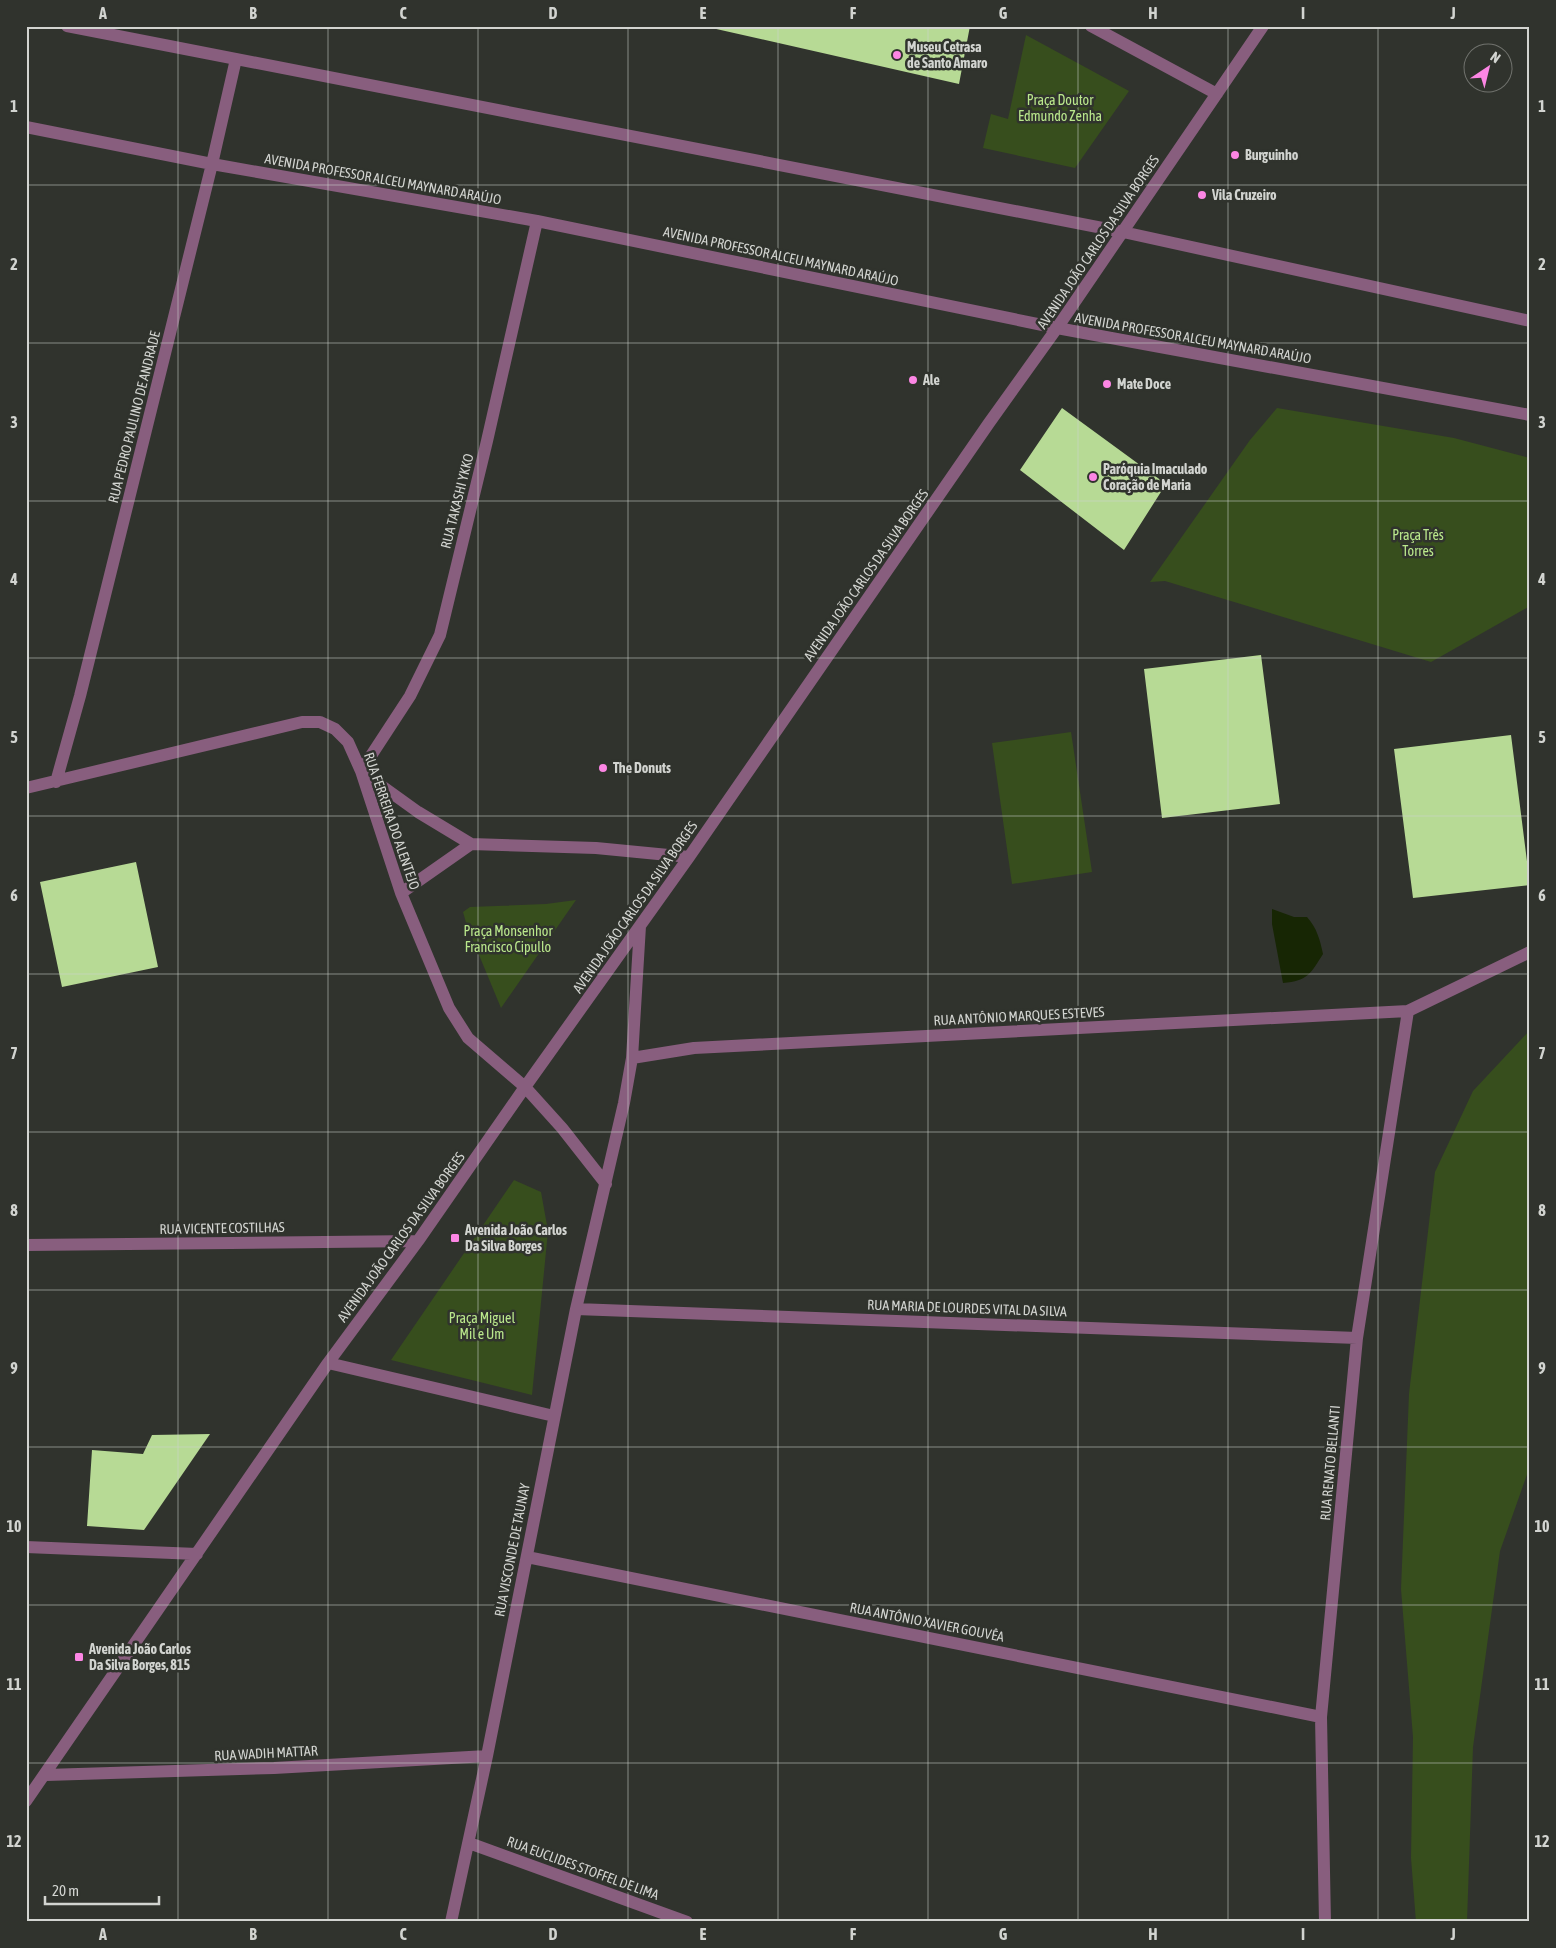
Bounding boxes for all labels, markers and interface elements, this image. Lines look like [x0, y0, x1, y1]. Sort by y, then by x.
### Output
text: A [98, 4, 107, 22]
text: B [249, 4, 257, 22]
text: C [399, 4, 407, 22]
text: D [549, 4, 558, 22]
text: E [700, 4, 707, 22]
text: F [850, 4, 857, 22]
text: G [999, 4, 1008, 22]
text: H [1148, 4, 1158, 22]
text: I [1301, 4, 1305, 22]
text: J [1449, 4, 1456, 22]
place label: Museu Cetrasa de Santo Amaro [907, 39, 988, 71]
north arrow [1464, 42, 1514, 92]
text: N [1487, 48, 1503, 66]
marker: Museu Cetrasa de Santo Amaro [891, 49, 903, 61]
park label: Praça Doutor Edmundo Zenha [1018, 92, 1102, 124]
text: 1 [10, 97, 18, 115]
text: 1 [1538, 97, 1546, 115]
place label: Burguinho [1245, 147, 1299, 163]
marker: Burguinho [1229, 149, 1241, 161]
street label: AVENIDA PROFESSOR ALCEU MAYNARD ARAÚJO [263, 150, 503, 208]
street label: AVENIDA JOÃO CARLOS DA SILVA BORGES [1034, 152, 1162, 332]
place label: Vila Cruzeiro [1211, 187, 1277, 203]
marker: Vila Cruzeiro [1196, 189, 1208, 201]
street label: AVENIDA PROFESSOR ALCEU MAYNARD ARAÚJO [662, 223, 900, 289]
text: 2 [10, 255, 18, 273]
text: 2 [1538, 255, 1546, 273]
street label: AVENIDA PROFESSOR ALCEU MAYNARD ARAÚJO [1073, 309, 1313, 367]
street label: RUA PEDRO PAULINO DE ANDRADE [105, 329, 163, 505]
place label: Ale [922, 372, 940, 388]
marker: Ale [907, 374, 919, 386]
place label: Mate Doce [1117, 376, 1171, 392]
marker: Mate Doce [1101, 378, 1113, 390]
text: 3 [10, 413, 18, 431]
text: 3 [1538, 413, 1546, 431]
street label: RUA TAKASHI YKKO [437, 452, 477, 550]
place label: Paróquia Imaculado Coração de Maria [1103, 461, 1208, 493]
marker: Paróquia Imaculado Coração de Maria [1087, 471, 1099, 483]
street label: AVENIDA JOÃO CARLOS DA SILVA BORGES [800, 486, 932, 664]
park label: Praça Três Torres [1392, 527, 1444, 559]
text: 4 [9, 570, 18, 588]
text: 4 [1537, 570, 1546, 588]
text: 5 [10, 728, 18, 746]
text: 5 [1538, 728, 1546, 746]
street label: RUA FERREIRA DO ALENTEJO [361, 750, 423, 892]
place label: The Donuts [613, 760, 671, 776]
marker: The Donuts [597, 762, 609, 774]
street label: AVENIDA JOÃO CARLOS DA SILVA BORGES [569, 818, 701, 996]
text: 6 [10, 886, 18, 904]
text: 6 [1538, 886, 1546, 904]
park label: Praça Monsenhor Francisco Cipullo [463, 923, 553, 955]
street label: RUA ANTÔNIO MARQUES ESTEVES [933, 1004, 1105, 1028]
text: 7 [10, 1044, 18, 1062]
text: 7 [1538, 1044, 1546, 1062]
street label: AVENIDA JOÃO CARLOS DA SILVA BORGES [334, 1149, 468, 1325]
text: 8 [10, 1201, 18, 1219]
text: 8 [1538, 1201, 1546, 1219]
street label: RUA VICENTE COSTILHAS [159, 1219, 285, 1237]
place label: Avenida João Carlos Da Silva Borges [464, 1222, 567, 1254]
marker: Avenida João Carlos Da Silva Borges [449, 1232, 461, 1244]
street label: RUA MARIA DE LOURDES VITAL DA SILVA [867, 1297, 1067, 1319]
park label: Praça Miguel Mil e Um [449, 1310, 515, 1342]
text: 9 [10, 1359, 18, 1377]
text: 9 [1538, 1359, 1546, 1377]
street label: RUA RENATO BELLANTI [1317, 1405, 1343, 1521]
street label: RUA VISCONDE DE TAUNAY [491, 1481, 533, 1618]
text: 10 [6, 1517, 22, 1535]
text: 10 [1534, 1517, 1550, 1535]
street label: RUA ANTÔNIO XAVIER GOUVÊA [848, 1599, 1006, 1645]
place label: Avenida João Carlos Da Silva Borges, 815 [88, 1641, 191, 1673]
marker: Avenida João Carlos Da Silva Borges, 815 [73, 1651, 85, 1663]
text: 11 [6, 1675, 22, 1693]
text: 11 [1534, 1675, 1550, 1693]
street label: RUA WADIH MATTAR [214, 1742, 318, 1764]
text: 12 [6, 1832, 22, 1850]
text: 12 [1534, 1832, 1550, 1850]
street label: RUA EUCLIDES STOFFEL DE LIMA [505, 1833, 661, 1903]
scale bar [45, 1873, 159, 1905]
text: 20 m [52, 1882, 79, 1899]
text: A [98, 1925, 107, 1943]
text: B [249, 1925, 257, 1943]
text: C [399, 1925, 407, 1943]
text: D [549, 1925, 558, 1943]
text: E [700, 1925, 707, 1943]
text: F [850, 1925, 857, 1943]
text: G [999, 1925, 1008, 1943]
text: H [1148, 1925, 1158, 1943]
text: I [1301, 1925, 1305, 1943]
text: J [1449, 1925, 1456, 1943]

